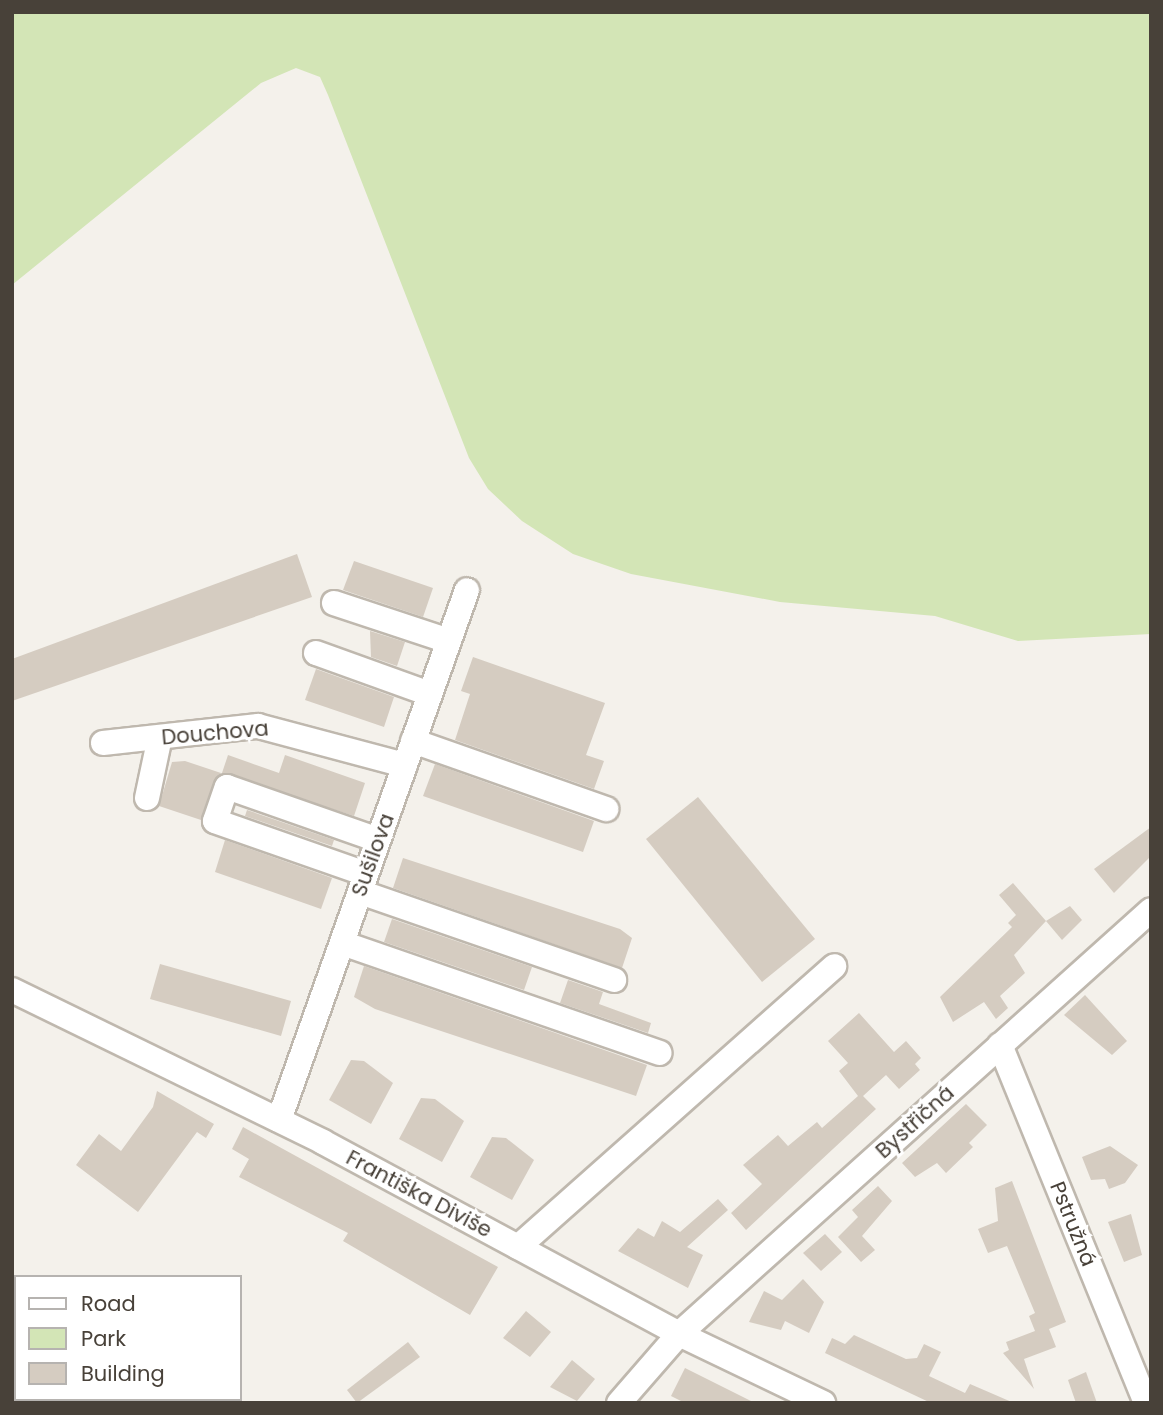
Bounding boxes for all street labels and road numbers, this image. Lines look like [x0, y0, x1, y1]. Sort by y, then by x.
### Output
street label: Douchova [160, 716, 270, 750]
street label: Sušilova [346, 810, 400, 900]
street label: Bystřičná [871, 1080, 959, 1164]
street label: Františka Diviše [342, 1145, 496, 1243]
street label: Pstružná [1045, 1178, 1101, 1270]

